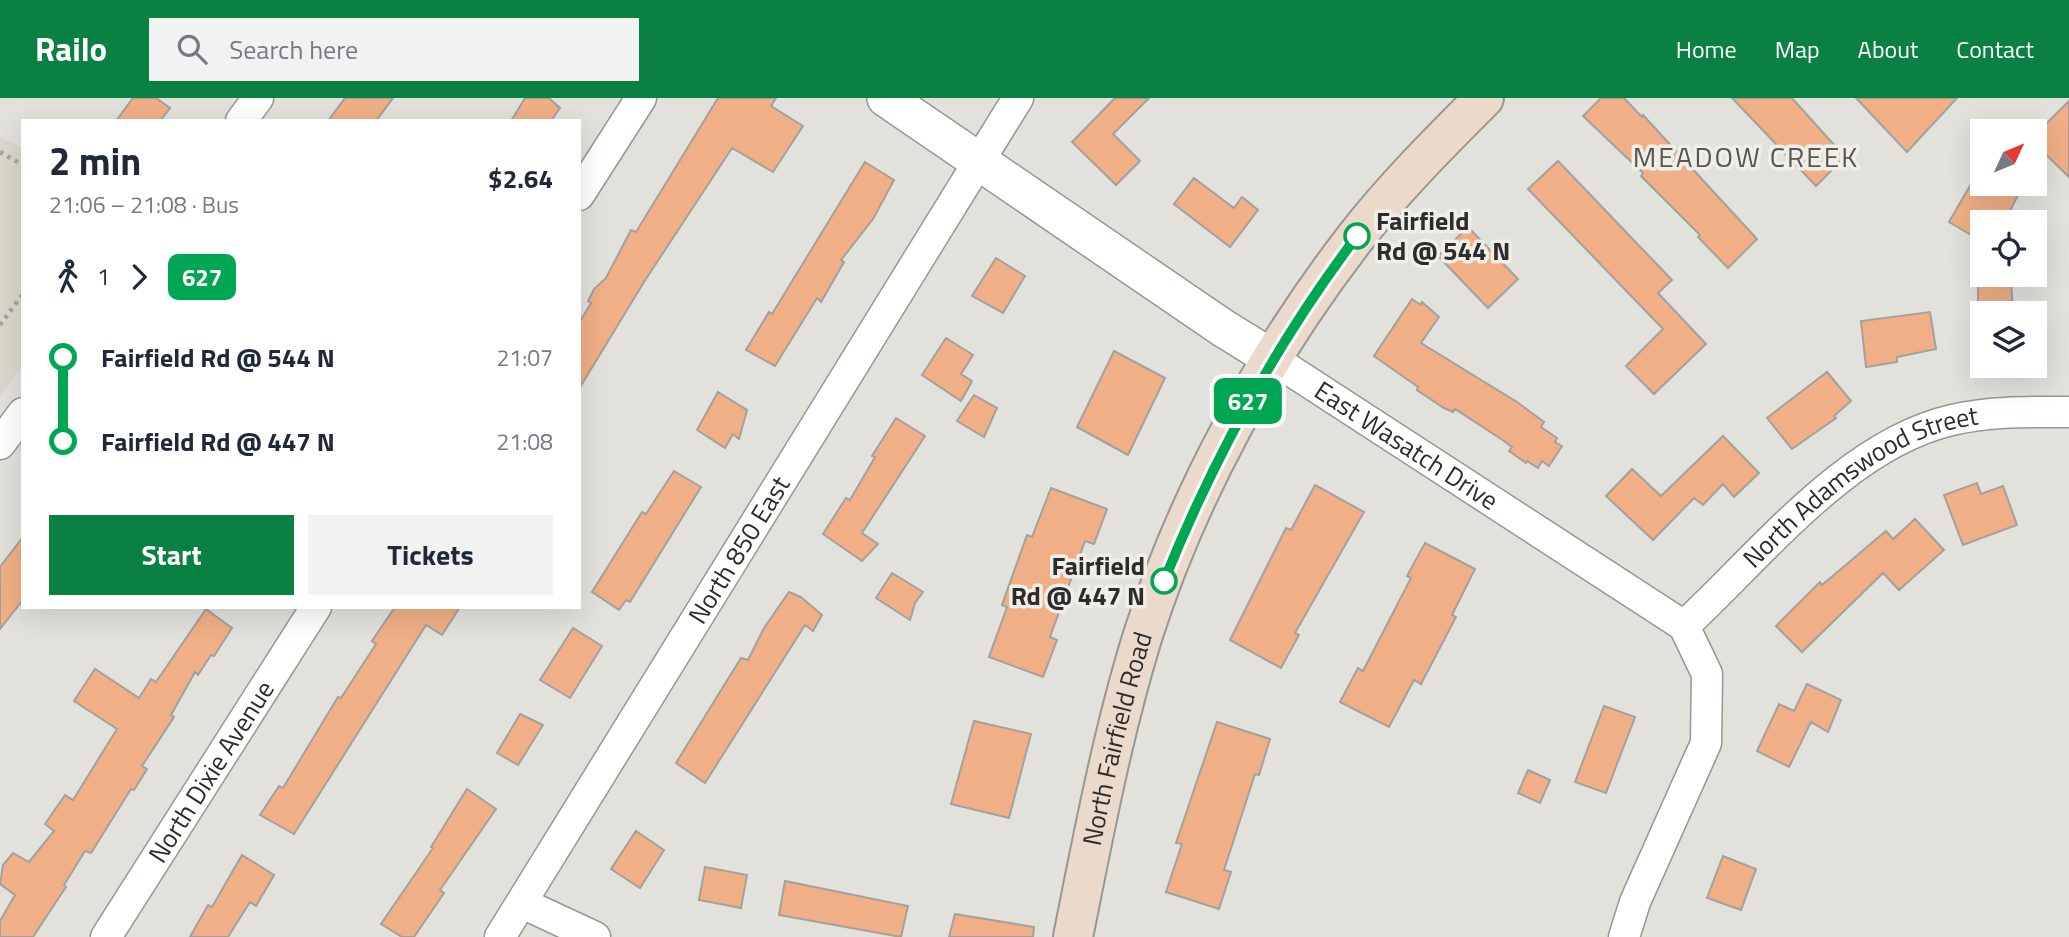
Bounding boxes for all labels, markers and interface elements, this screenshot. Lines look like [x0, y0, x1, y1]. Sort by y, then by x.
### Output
search box [149, 18, 639, 81]
text: Railo [35, 24, 107, 74]
icon: search [173, 30, 211, 68]
text: Search here [229, 30, 358, 69]
text: Home [1676, 31, 1737, 67]
text: Map [1775, 31, 1820, 67]
text: About [1858, 31, 1918, 67]
text: Contact [1956, 31, 2034, 67]
north arrow [1970, 119, 2048, 196]
map controls [1970, 119, 2047, 378]
text: 2 min [49, 132, 141, 190]
district label: MEADOW CREEK [1633, 135, 1859, 178]
text: $2.64 [488, 159, 553, 198]
text: 21:06 – 21:08 · Bus [49, 187, 239, 222]
place label: Fairfield Rd @ 544 N [1376, 201, 1510, 270]
button: locate [1970, 210, 2047, 287]
marker: Fairfield Rd @ 544 N [1344, 223, 1370, 249]
icon: walk [49, 258, 87, 296]
icon: forward [120, 258, 158, 296]
text: 1 [97, 259, 110, 294]
text: 627 [182, 259, 222, 295]
button: layers [1970, 301, 2047, 378]
text: Fairfield Rd @ 544 N [101, 338, 335, 377]
text: 21:07 [496, 340, 553, 375]
street label: East Wasatch Drive [1307, 371, 1506, 519]
line badge: 627 [1208, 378, 1288, 424]
text: 627 [1228, 383, 1268, 419]
street label: North Adamswood Street [1734, 396, 1980, 576]
text: Fairfield Rd @ 447 N [101, 422, 335, 461]
text: 21:08 [496, 424, 553, 459]
street label: North 850 East [678, 468, 799, 631]
button: Start [49, 515, 294, 595]
button: Tickets [308, 515, 553, 595]
place label: Fairfield Rd @ 447 N [1011, 546, 1145, 615]
marker: Fairfield Rd @ 447 N [1151, 568, 1177, 594]
street label: North Fairfield Road [1072, 627, 1162, 849]
street label: North Dixie Avenue [138, 673, 283, 870]

